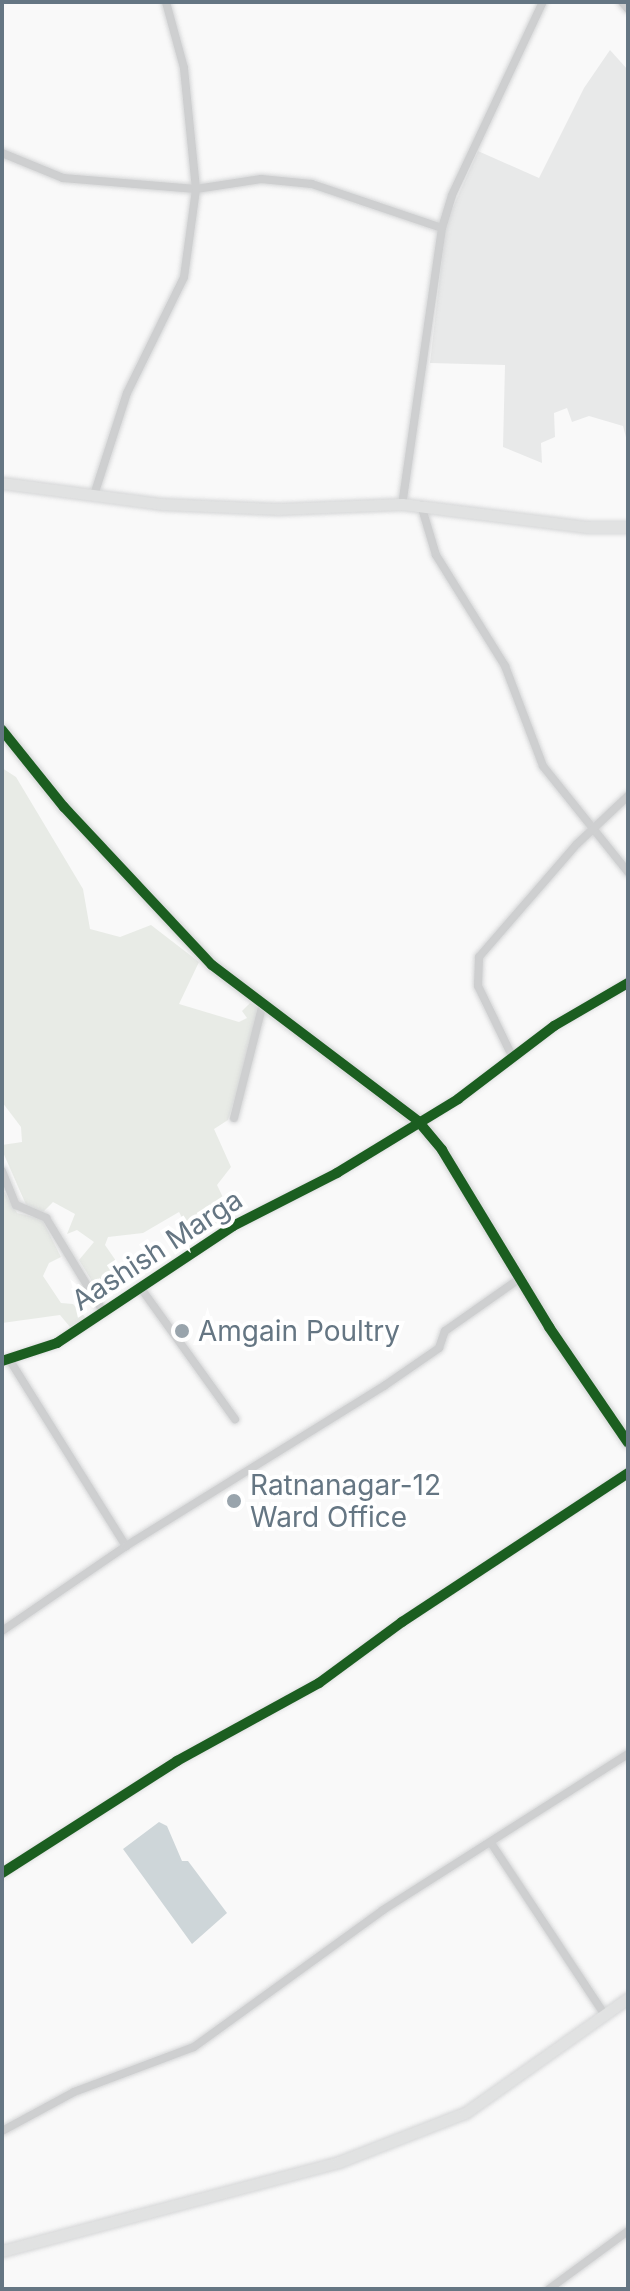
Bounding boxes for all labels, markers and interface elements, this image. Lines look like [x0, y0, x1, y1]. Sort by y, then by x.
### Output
street label: Aashish Marga [66, 1182, 248, 1318]
place label: Amgain Poultry [198, 1314, 400, 1348]
marker: Amgain Poultry [173, 1322, 191, 1340]
place label: Ratnanagar-12 Ward Office [250, 1468, 441, 1534]
marker: Ratnanagar-12 Ward Office [225, 1492, 243, 1510]

